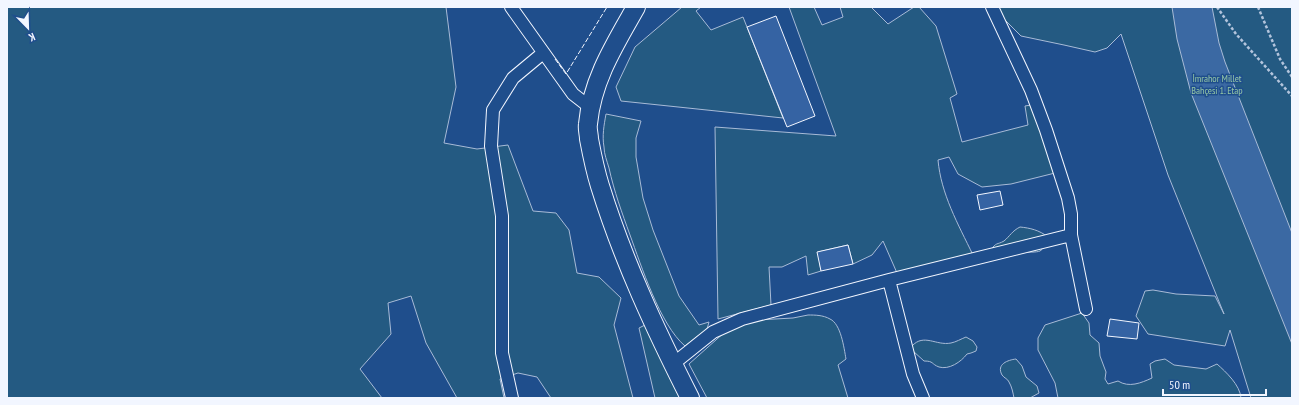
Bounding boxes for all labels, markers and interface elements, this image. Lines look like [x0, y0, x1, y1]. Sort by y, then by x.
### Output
north arrow [8, 8, 48, 48]
text: K [26, 30, 37, 45]
park label: İmrahor Millet Bahçesi 1. Etap [1191, 72, 1243, 97]
scale bar [1163, 371, 1266, 397]
text: 50 m [1169, 377, 1190, 392]

